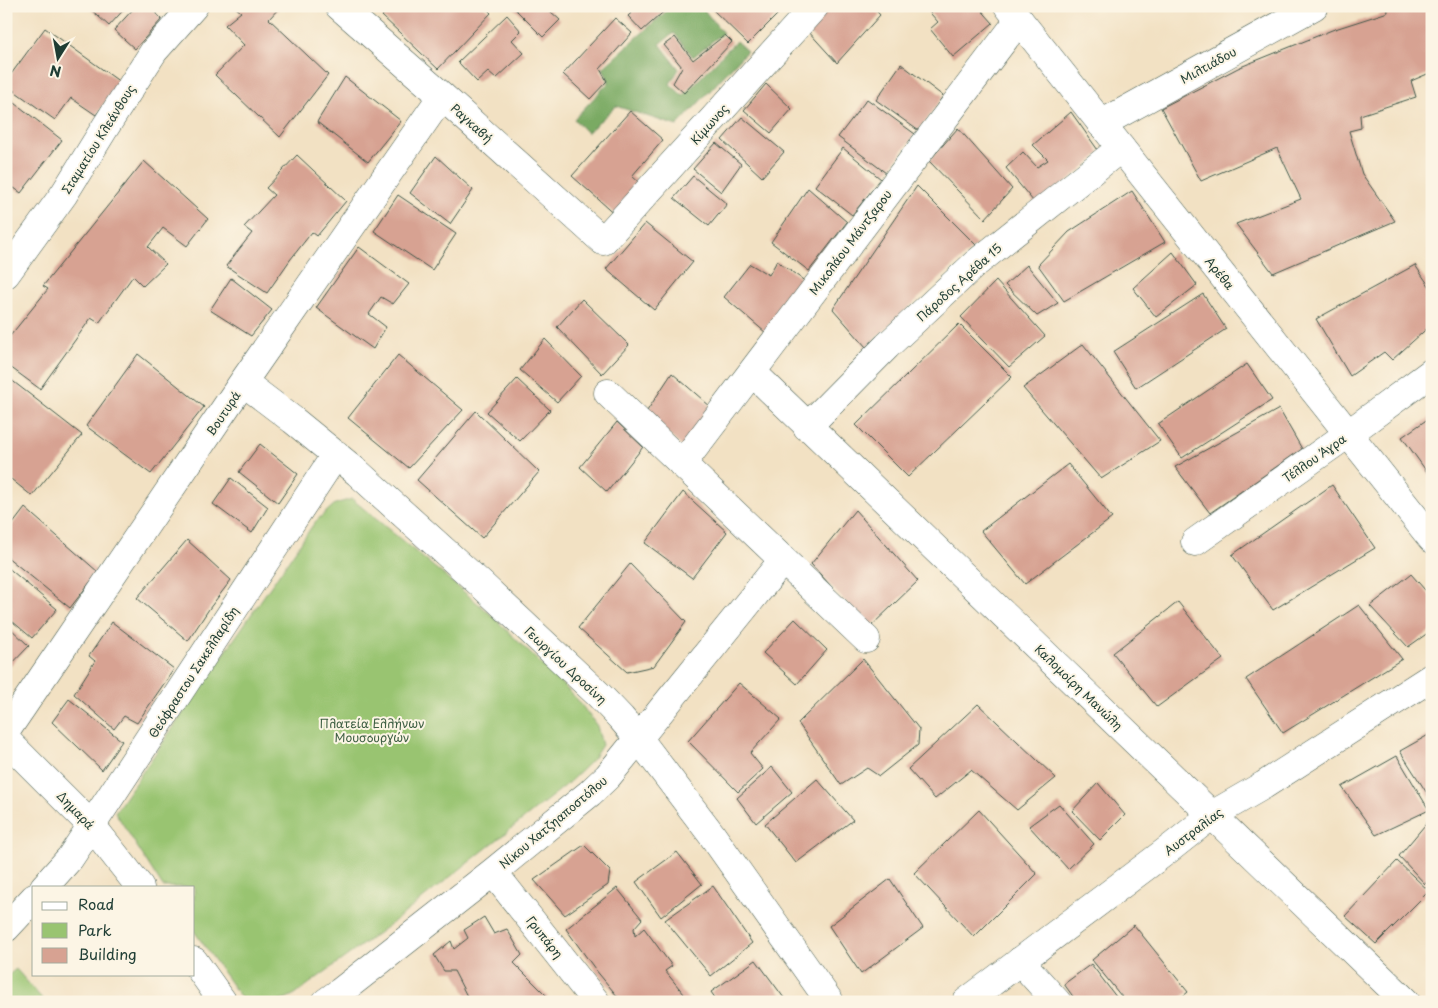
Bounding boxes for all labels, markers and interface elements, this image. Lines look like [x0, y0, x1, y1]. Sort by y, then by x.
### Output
north arrow [32, 32, 82, 82]
street label: Μιλτιάδου [1177, 42, 1239, 88]
text: N [48, 60, 63, 83]
street label: Σταματίου Κλεάνθους [57, 81, 139, 197]
street label: Ραγκαβή [447, 99, 497, 147]
street label: Κίμωνος [686, 100, 732, 148]
street label: Μικολάου Μάντζαρου [804, 186, 896, 298]
street label: Πάροδος Αρέθα 15 [912, 239, 1006, 325]
street label: Αρέθα [1201, 253, 1239, 293]
street label: Βουτυρά [201, 387, 245, 439]
street label: Τέλλου Άγρα [1278, 429, 1350, 487]
street label: Θεόφραστου Σακελλαρίδη [144, 603, 242, 741]
street label: Γεωργίου Δροσίνη [521, 622, 611, 708]
street label: Καλομοίρη Μανώλη [1031, 640, 1127, 734]
park label: Πλατεία Ελλήνων Μουσουργών [319, 714, 425, 746]
street label: Νίκου Χατζηαποστόλου [495, 771, 611, 873]
street label: Δημαρά [53, 787, 99, 833]
street label: Αυστραλίας [1160, 803, 1226, 859]
legend [32, 886, 195, 976]
text: Road [78, 892, 114, 915]
street label: Γρυπάρη [522, 912, 568, 962]
text: Park [78, 918, 112, 941]
text: Building [78, 942, 137, 965]

